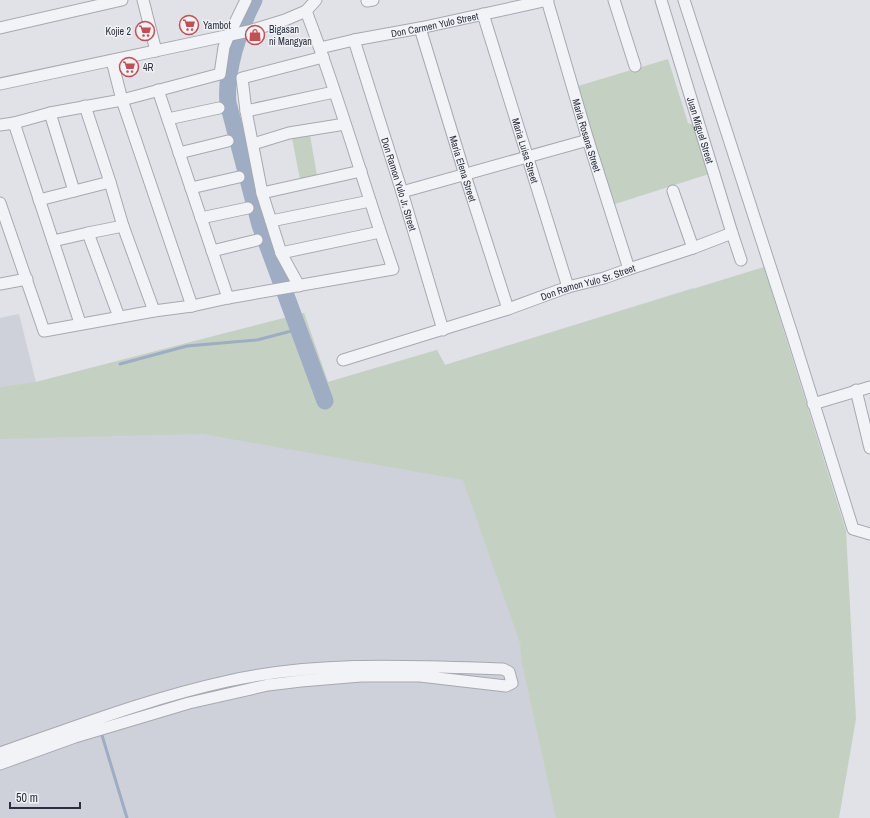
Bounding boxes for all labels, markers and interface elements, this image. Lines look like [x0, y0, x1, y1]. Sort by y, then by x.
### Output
street label: Don Carmen Yulo Street [390, 9, 480, 40]
supermarket icon: Yambot [178, 14, 200, 36]
place label: Yambot [203, 19, 231, 32]
supermarket icon: Kojie 2 [134, 20, 156, 42]
place label: Bigasan ni Mangyan [269, 23, 312, 48]
shop icon: Bigasan ni Mangyan [244, 24, 266, 46]
place label: Kojie 2 [105, 25, 131, 38]
supermarket icon: 4R [118, 56, 140, 78]
place label: 4R [143, 61, 154, 74]
street label: Juan Miguel Street [684, 95, 717, 166]
street label: Maria Rosana Street [569, 97, 604, 174]
street label: Maria Luisa Street [509, 117, 541, 186]
street label: Maria Elena Street [446, 134, 479, 204]
street label: Don Ramon Yulo Jr. Street [378, 136, 419, 233]
street label: Don Ramon Yulo Sr. Street [539, 261, 637, 303]
scale bar [10, 784, 80, 810]
text: 50 m [16, 790, 38, 806]

